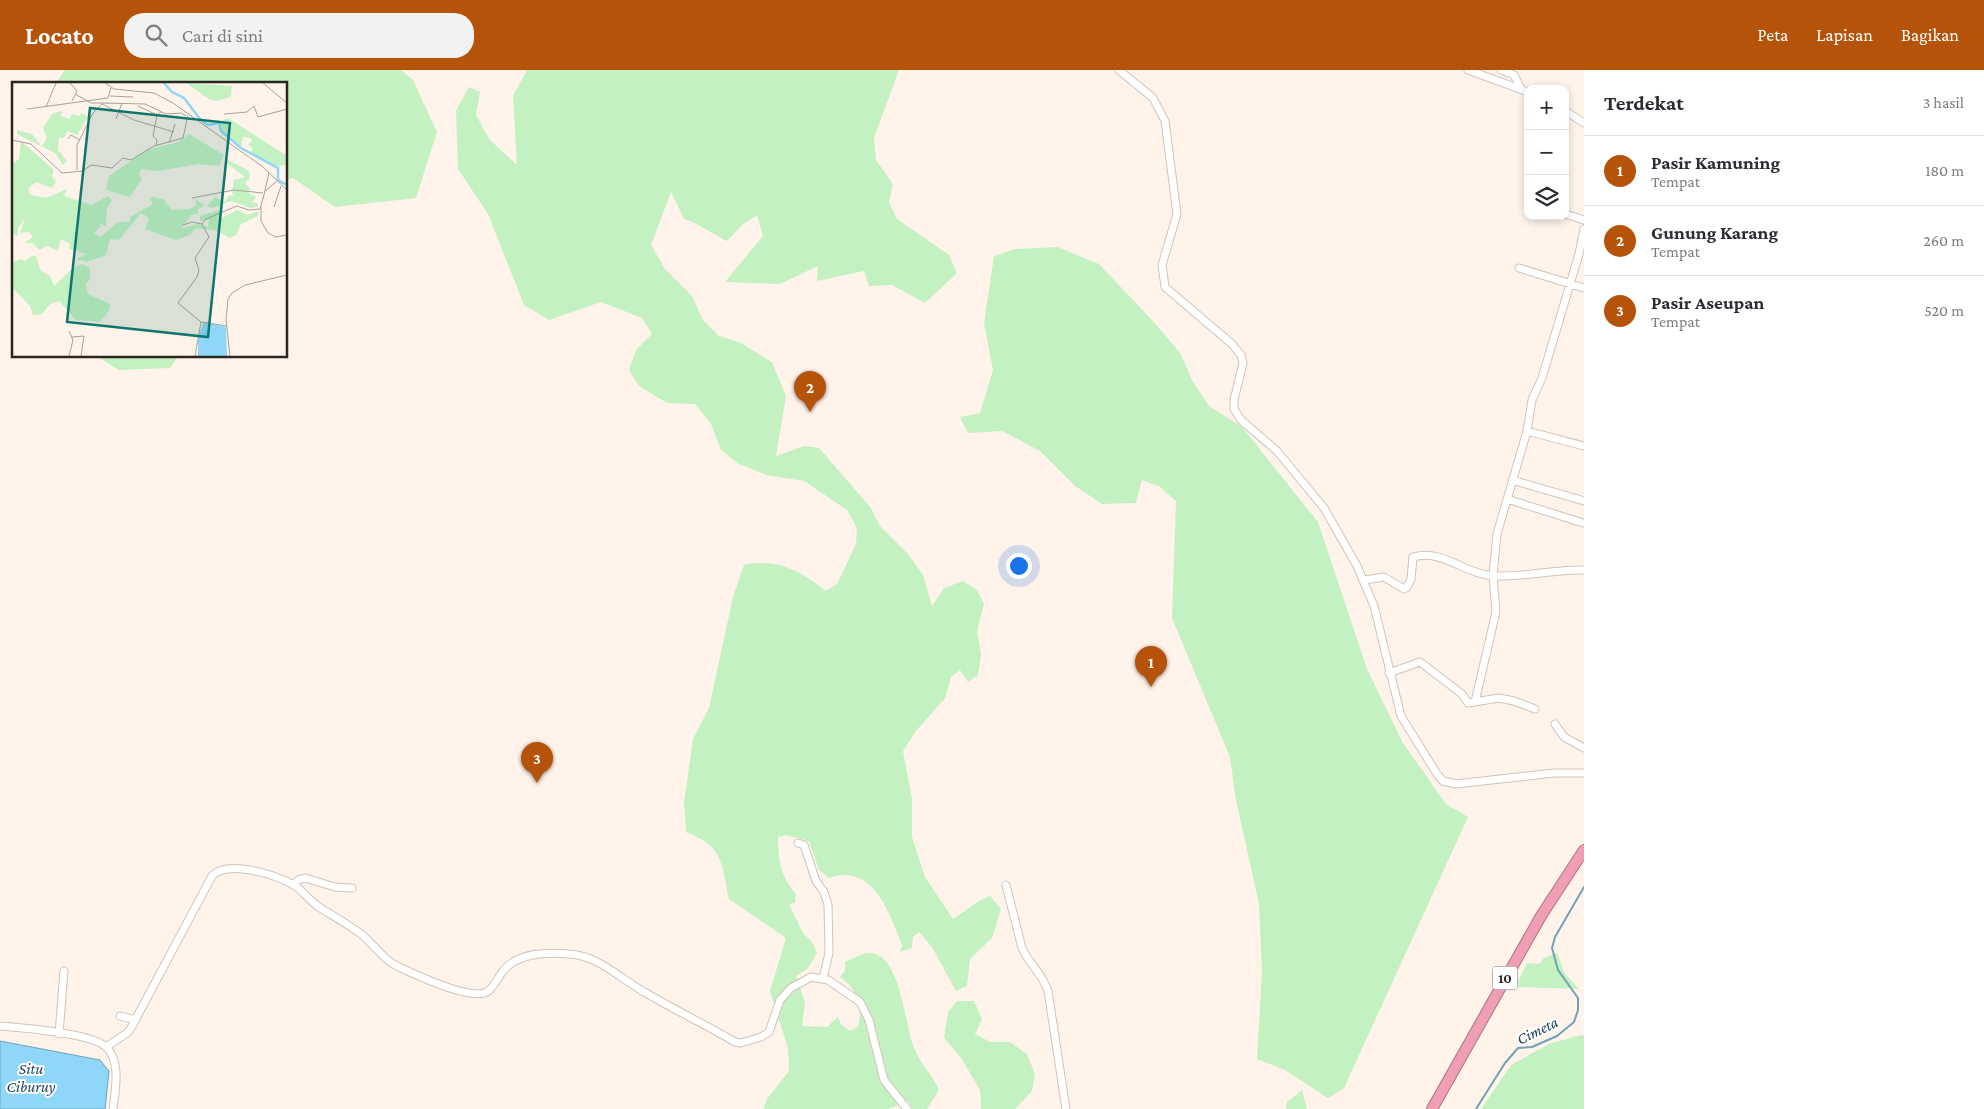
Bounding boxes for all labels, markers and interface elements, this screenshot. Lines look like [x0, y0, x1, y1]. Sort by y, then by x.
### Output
search box [124, 13, 474, 58]
icon: search [142, 21, 170, 49]
text: Locato [25, 22, 94, 49]
text: Cari di sini [182, 25, 263, 46]
text: Peta [1758, 25, 1788, 45]
text: Lapisan [1816, 25, 1873, 45]
text: Bagikan [1901, 25, 1959, 45]
inset map [12, 82, 288, 358]
map controls [1524, 85, 1569, 220]
button: + [1524, 85, 1569, 130]
text: Terdekat [1604, 91, 1684, 115]
text: 3 hasil [1923, 94, 1964, 111]
button: − [1524, 130, 1569, 175]
text: Pasir Kamuning [1651, 152, 1780, 173]
text: 1 [1617, 162, 1623, 179]
text: 180 m [1925, 162, 1964, 179]
text: Tempat [1651, 173, 1700, 190]
button: layers [1524, 175, 1569, 220]
text: Gunung Karang [1651, 222, 1778, 243]
text: 2 [1616, 232, 1624, 249]
text: 260 m [1923, 232, 1964, 249]
text: Tempat [1651, 243, 1700, 260]
text: Pasir Aseupan [1651, 292, 1764, 313]
text: 3 [1616, 302, 1624, 319]
text: 520 m [1924, 302, 1964, 319]
text: Tempat [1651, 313, 1700, 330]
pin: 2 [794, 371, 826, 412]
your location [1006, 553, 1032, 579]
pin: 1 [1135, 646, 1167, 687]
pin: 3 [521, 742, 553, 783]
road number: 10 [1492, 966, 1518, 990]
water label: Cimeta [1514, 1013, 1561, 1048]
water label: Situ Ciburuy [6, 1060, 56, 1096]

